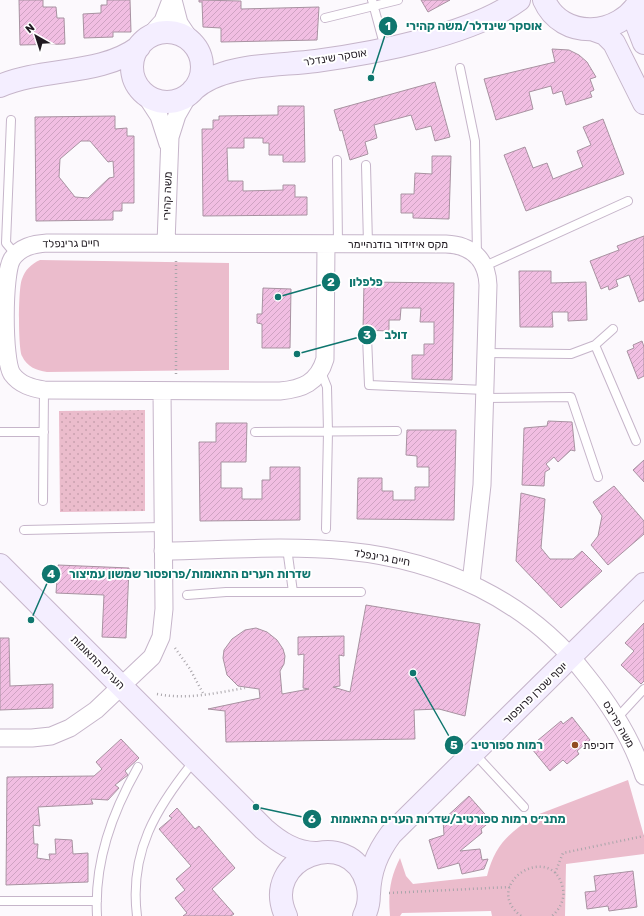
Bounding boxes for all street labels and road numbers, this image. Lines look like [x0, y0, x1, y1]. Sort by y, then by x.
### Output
street label: אוסקר שינדלר [302, 46, 368, 69]
street label: משה קהירי [160, 171, 175, 221]
street label: חיים גרינפלד [42, 236, 100, 250]
street label: מקס איזידור בודנהיימר [348, 238, 448, 251]
street label: חיים גרינפלד [353, 546, 411, 569]
street label: הערים התאומות [68, 633, 128, 692]
street label: יוסף שטרן פרופסור [501, 659, 570, 727]
street label: משה פריבס [600, 699, 637, 750]

